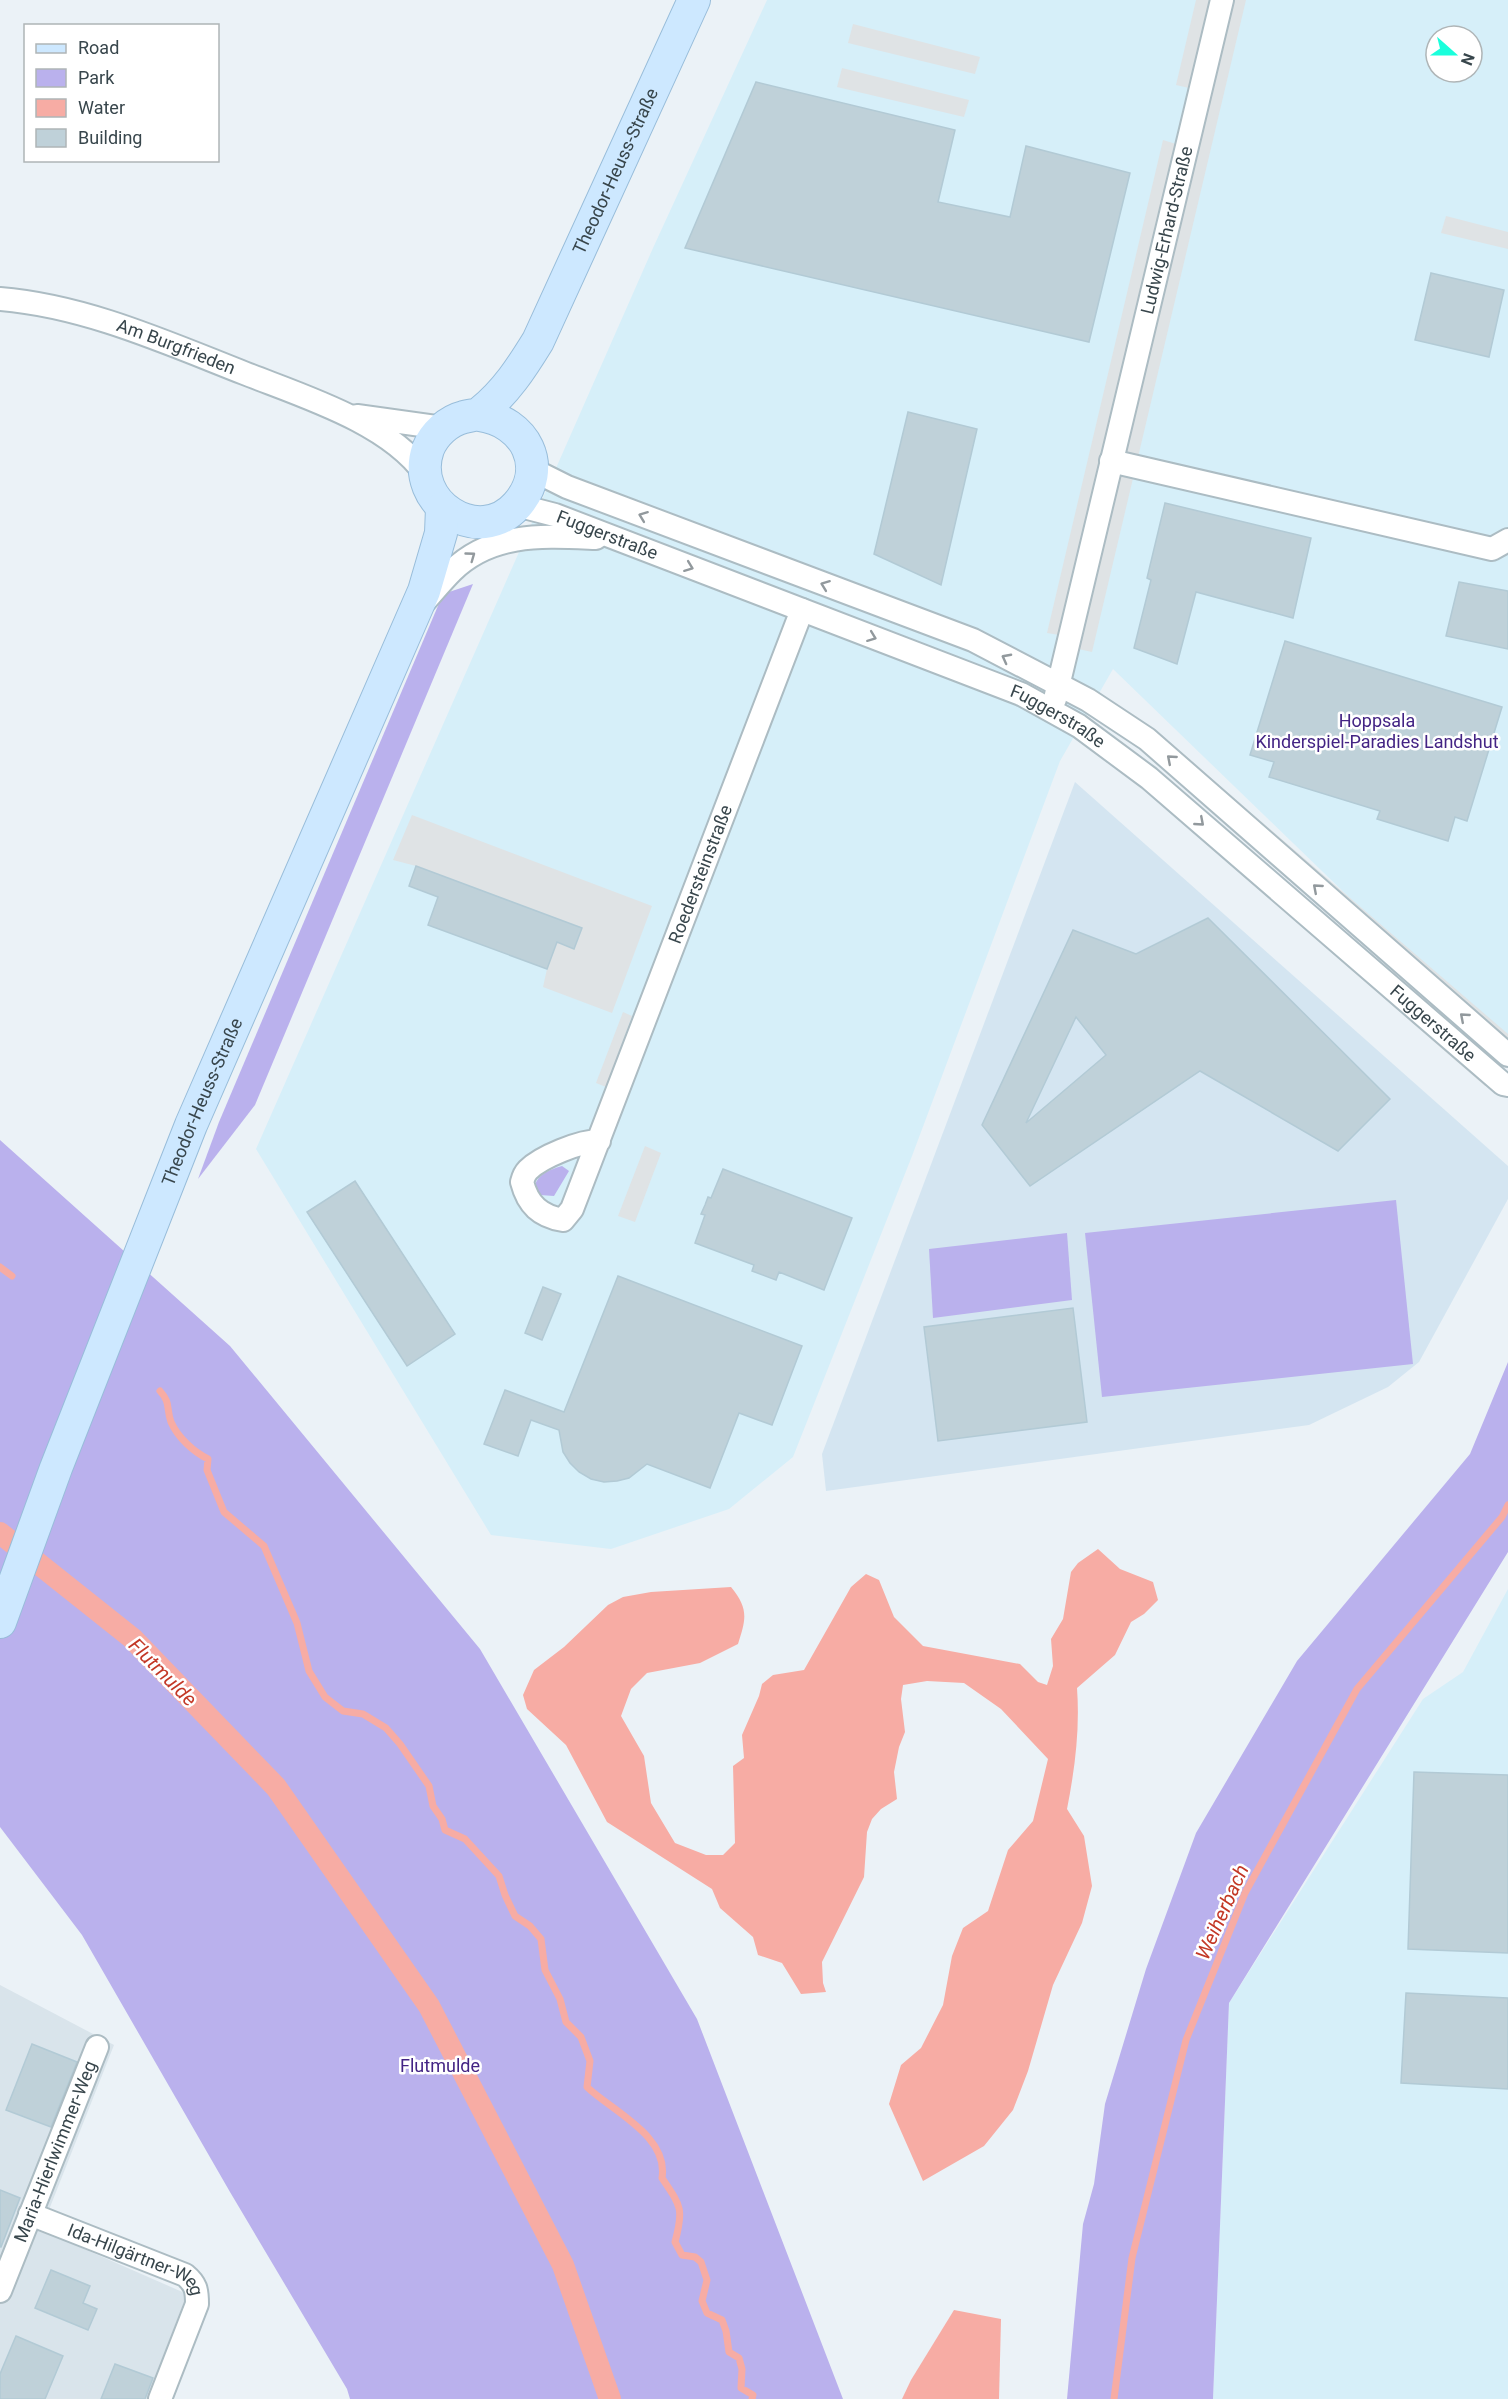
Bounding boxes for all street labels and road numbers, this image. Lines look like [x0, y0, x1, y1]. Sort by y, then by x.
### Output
street label: Theodor-Heuss-Straße [568, 85, 662, 257]
street label: Ludwig-Erhard-Straße [1136, 144, 1197, 316]
street label: Am Burgfrieden [114, 314, 238, 379]
street label: Fuggerstraße [554, 506, 661, 564]
street label: Fuggerstraße [1008, 680, 1109, 752]
street label: Roedersteinstraße [664, 802, 736, 946]
street label: Fuggerstraße [1386, 980, 1480, 1066]
street label: Theodor-Heuss-Straße [157, 1015, 246, 1189]
street label: Maria-Hierlwimmer-Weg [9, 2058, 100, 2245]
street label: Ida-Hilgärtner-Weg [65, 2219, 208, 2298]

